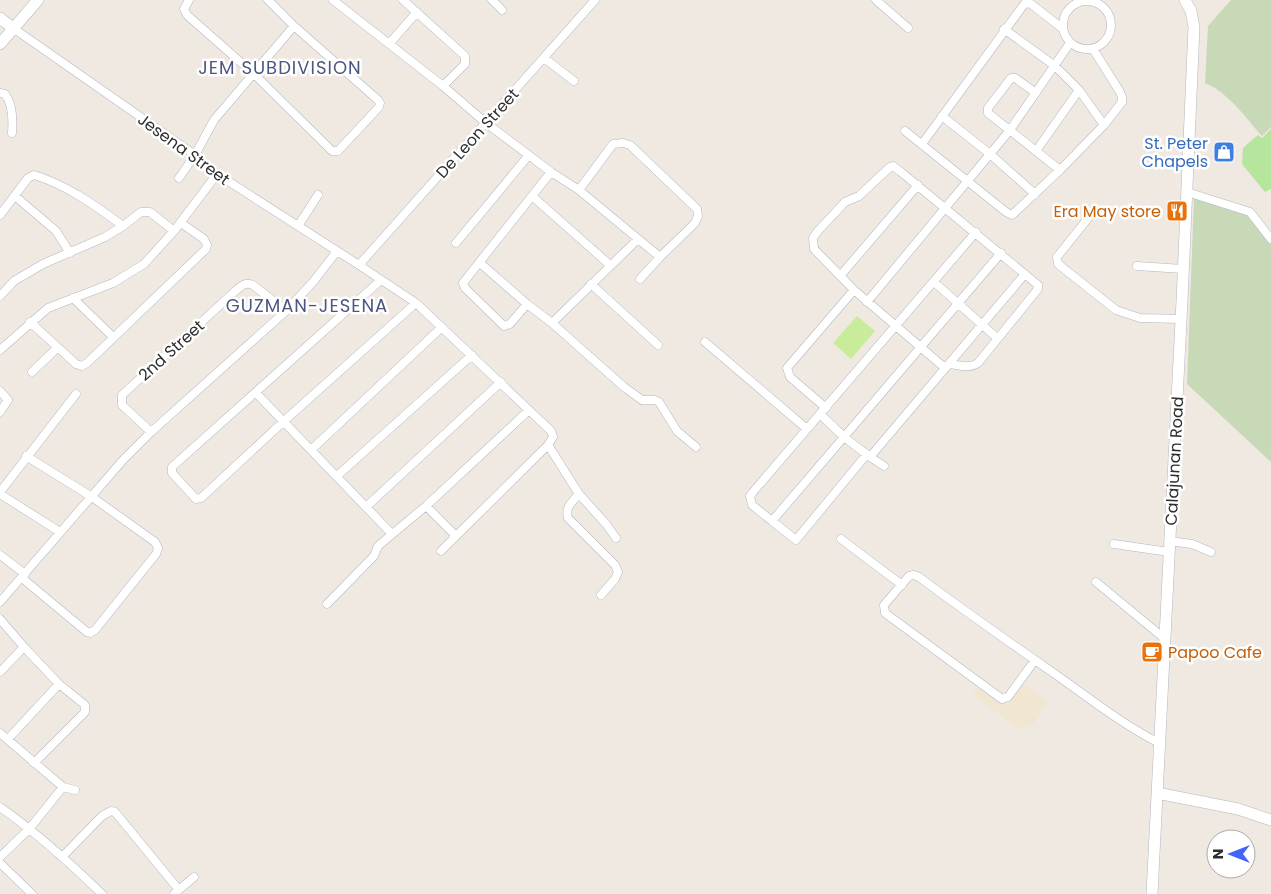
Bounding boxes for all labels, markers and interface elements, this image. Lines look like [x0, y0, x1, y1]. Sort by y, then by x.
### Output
district label: JEM SUBDIVISION [198, 55, 362, 80]
street label: De Leon Street [431, 83, 524, 183]
street label: Jesena Street [133, 108, 235, 191]
place label: St. Peter Chapels [1142, 132, 1208, 173]
shop icon: St. Peter Chapels [1212, 140, 1236, 164]
restaurant icon: Era May store [1165, 199, 1189, 223]
place label: Era May store [1054, 200, 1161, 223]
district label: GUZMAN-JESENA [226, 293, 388, 318]
street label: 2nd Street [133, 314, 209, 386]
street label: Calajunan Road [1160, 396, 1189, 526]
cafe icon: Papoo Cafe [1140, 640, 1164, 664]
place label: Papoo Cafe [1168, 641, 1262, 664]
north arrow [1206, 829, 1256, 879]
text: N [1208, 849, 1228, 859]

